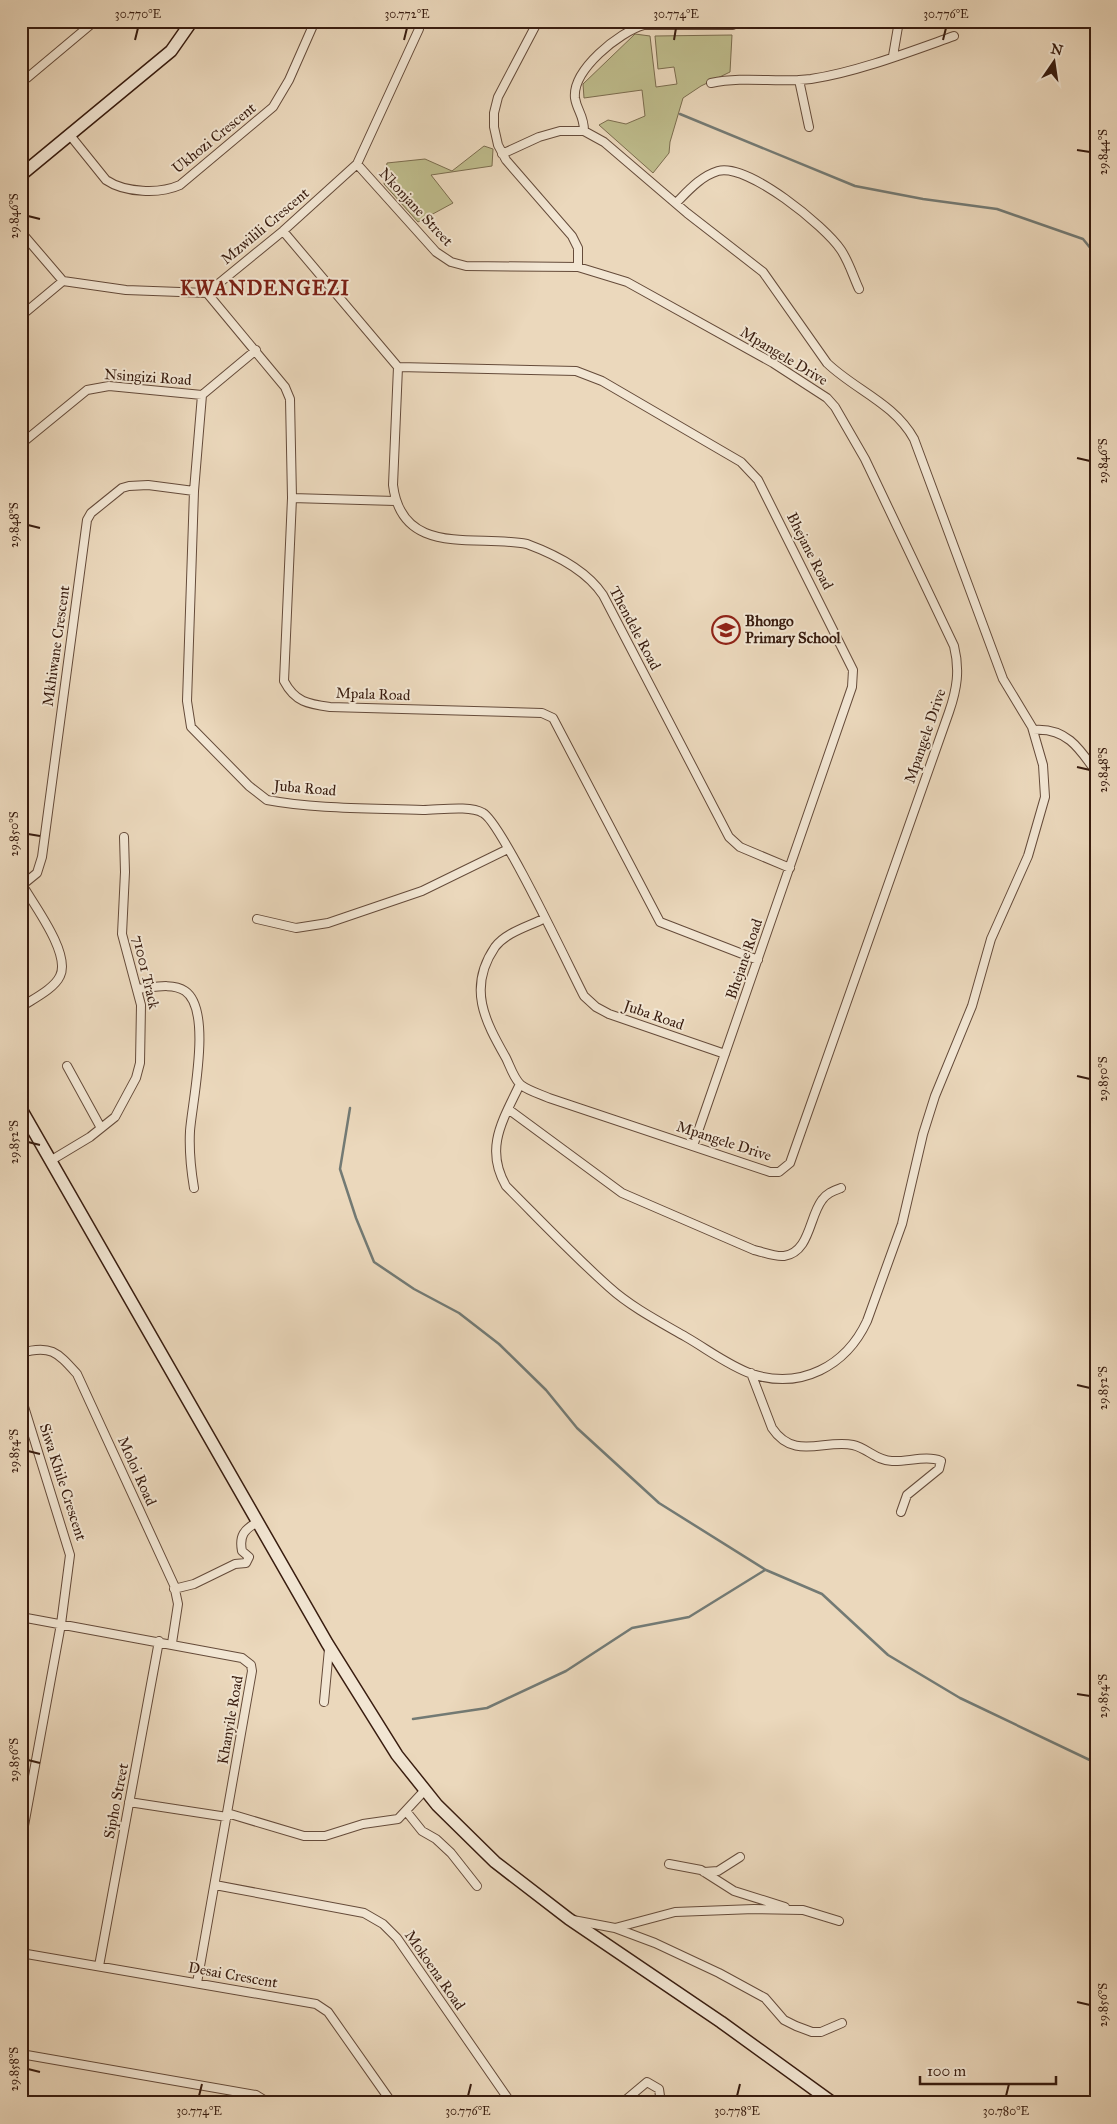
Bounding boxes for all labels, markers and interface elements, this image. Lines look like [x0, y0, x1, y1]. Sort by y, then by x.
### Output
text: 30.770°E [115, 7, 162, 21]
text: 30.772°E [384, 7, 430, 21]
text: 30.774°E [653, 7, 699, 21]
text: 30.776°E [923, 7, 969, 21]
north arrow [1030, 38, 1080, 88]
text: N [1049, 40, 1065, 59]
street label: Ukhozi Crescent [169, 98, 260, 177]
text: 29.844°S [1096, 129, 1110, 175]
street label: Nkonjane Street [375, 164, 457, 250]
street label: Mzwilili Crescent [217, 184, 313, 268]
text: 29.846°S [7, 193, 21, 239]
district label: KWANDENGEZI [180, 276, 350, 300]
street label: Mpangele Drive [737, 323, 831, 389]
street label: Nsingizi Road [104, 365, 193, 389]
text: 29.846°S [1096, 438, 1110, 484]
text: 29.848°S [7, 502, 21, 548]
street label: Bhejane Road [783, 509, 837, 593]
street label: Thendele Road [605, 583, 665, 673]
street label: Mkhiwane Crescent [39, 584, 73, 708]
place label: Bhongo Primary School [745, 612, 842, 648]
school or university icon: Bhongo Primary School [711, 615, 741, 645]
street label: Mpala Road [335, 684, 411, 704]
street label: Mpangele Drive [900, 686, 950, 786]
text: 29.848°S [1096, 747, 1110, 793]
street label: Juba Road [271, 776, 337, 801]
text: 29.850°S [7, 811, 21, 857]
street label: Bhejane Road [722, 916, 766, 1002]
street label: 71001 Track [129, 933, 163, 1011]
street label: Juba Road [619, 996, 687, 1035]
text: 29.850°S [1096, 1056, 1110, 1102]
street label: Mpangele Drive [674, 1117, 774, 1165]
text: 29.852°S [7, 1120, 21, 1164]
text: 29.852°S [1096, 1366, 1110, 1410]
street label: Siwa Khile Crescent [36, 1421, 91, 1543]
text: 29.854°S [7, 1429, 21, 1473]
street label: Moloi Road [114, 1434, 160, 1509]
street label: Khanyile Road [213, 1674, 247, 1766]
text: 29.854°S [1096, 1674, 1110, 1718]
text: 29.856°S [7, 1738, 21, 1782]
street label: Sipho Street [100, 1761, 132, 1840]
street label: Mokoena Road [401, 1927, 469, 2014]
street label: Desai Crescent [187, 1958, 280, 1992]
text: 29.856°S [1096, 1983, 1110, 2027]
text: 29.858°S [7, 2047, 21, 2091]
scale bar [920, 2054, 1056, 2086]
text: 100 m [927, 2062, 967, 2080]
text: 30.774°E [176, 2104, 222, 2118]
text: 30.776°E [445, 2104, 491, 2118]
text: 30.778°E [714, 2104, 760, 2118]
text: 30.780°E [983, 2104, 1030, 2118]

